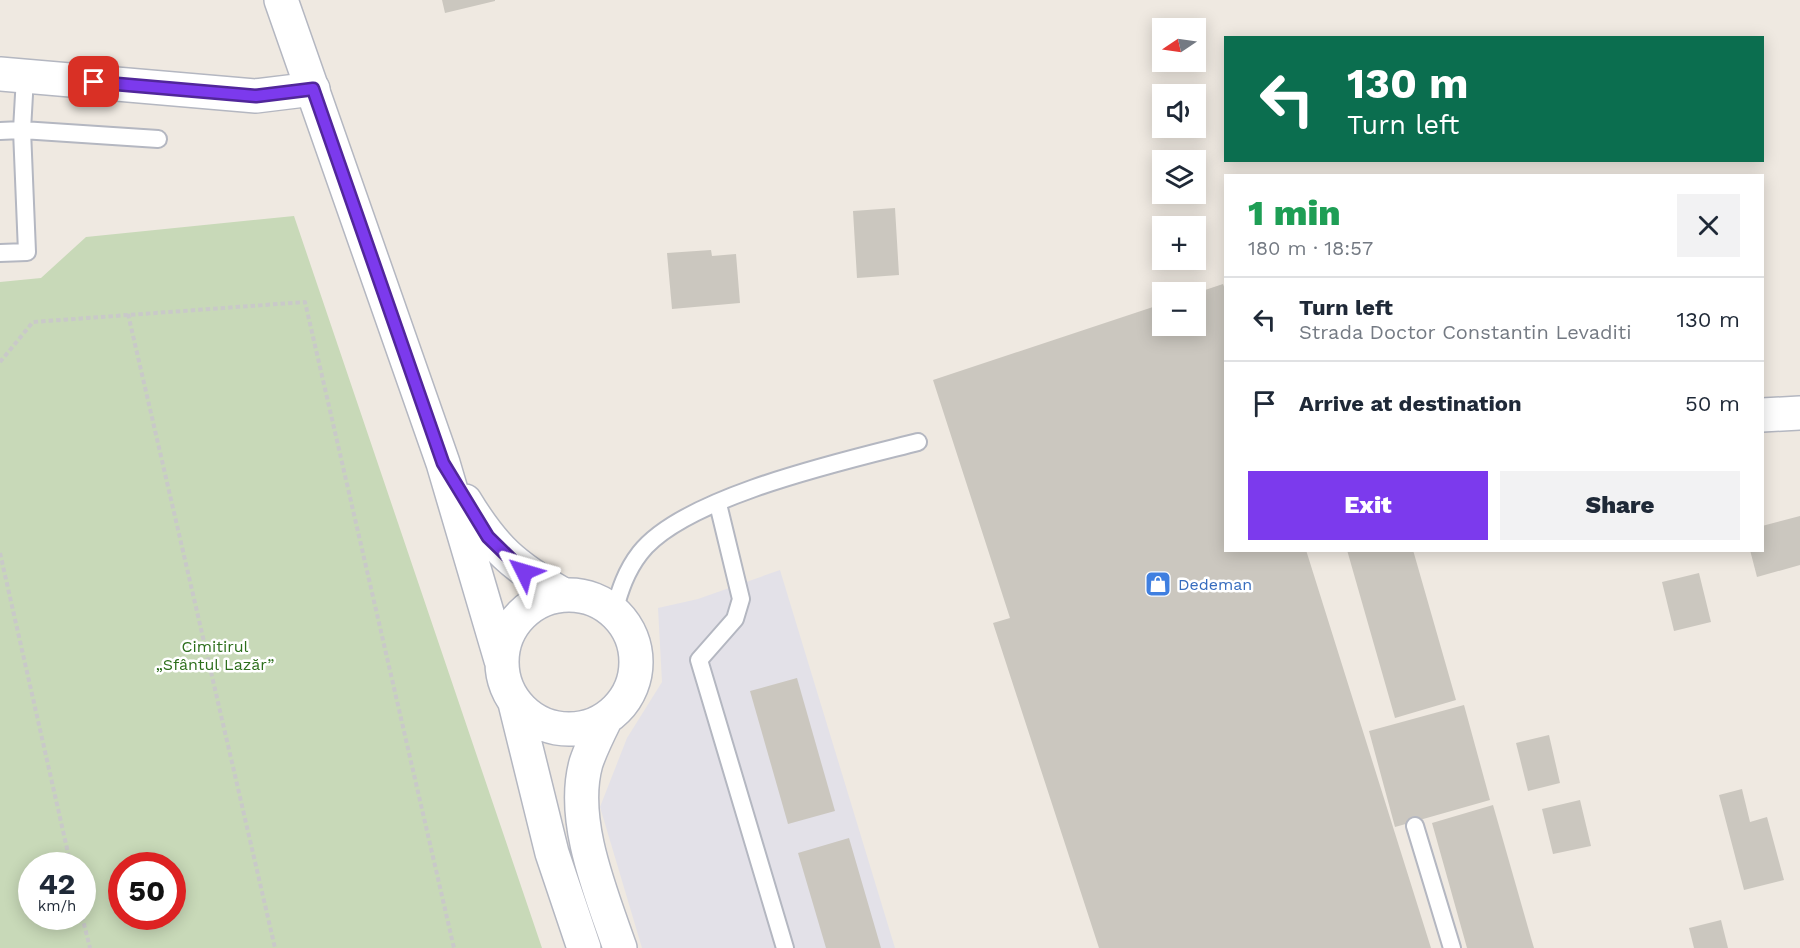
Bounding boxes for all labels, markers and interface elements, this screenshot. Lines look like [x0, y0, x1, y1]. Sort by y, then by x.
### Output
north arrow [1152, 18, 1206, 72]
map controls [1152, 18, 1206, 336]
pin [68, 56, 119, 107]
text: 130 m [1347, 59, 1469, 108]
icon: left [1248, 60, 1326, 138]
icon: arrive [77, 65, 110, 98]
button: sound [1152, 84, 1206, 138]
text: Turn left [1347, 109, 1459, 141]
button: layers [1152, 150, 1206, 204]
text: 1 min [1248, 192, 1341, 234]
button: close [1677, 194, 1740, 257]
button: + [1152, 216, 1206, 270]
text: 180 m · 18:57 [1248, 236, 1373, 260]
button: − [1152, 282, 1206, 336]
text: Turn left [1299, 295, 1393, 320]
icon: left [1248, 303, 1281, 336]
text: 130 m [1676, 307, 1740, 332]
text: Strada Doctor Constantin Levaditi [1299, 320, 1632, 344]
icon: arrive [1248, 387, 1281, 420]
text: Arrive at destination [1299, 391, 1522, 416]
text: 50 m [1685, 391, 1740, 416]
button: Exit [1248, 471, 1488, 540]
button: Share [1500, 471, 1740, 540]
position arrow [492, 540, 556, 604]
shop icon: Dedeman [1143, 569, 1173, 599]
place label: Dedeman [1178, 575, 1252, 594]
park label: Cimitirul „Sfântul Lazăr” [156, 637, 274, 674]
speed limit sign: 50 [108, 852, 186, 930]
text: 42 [39, 866, 75, 901]
text: km/h [38, 897, 76, 915]

